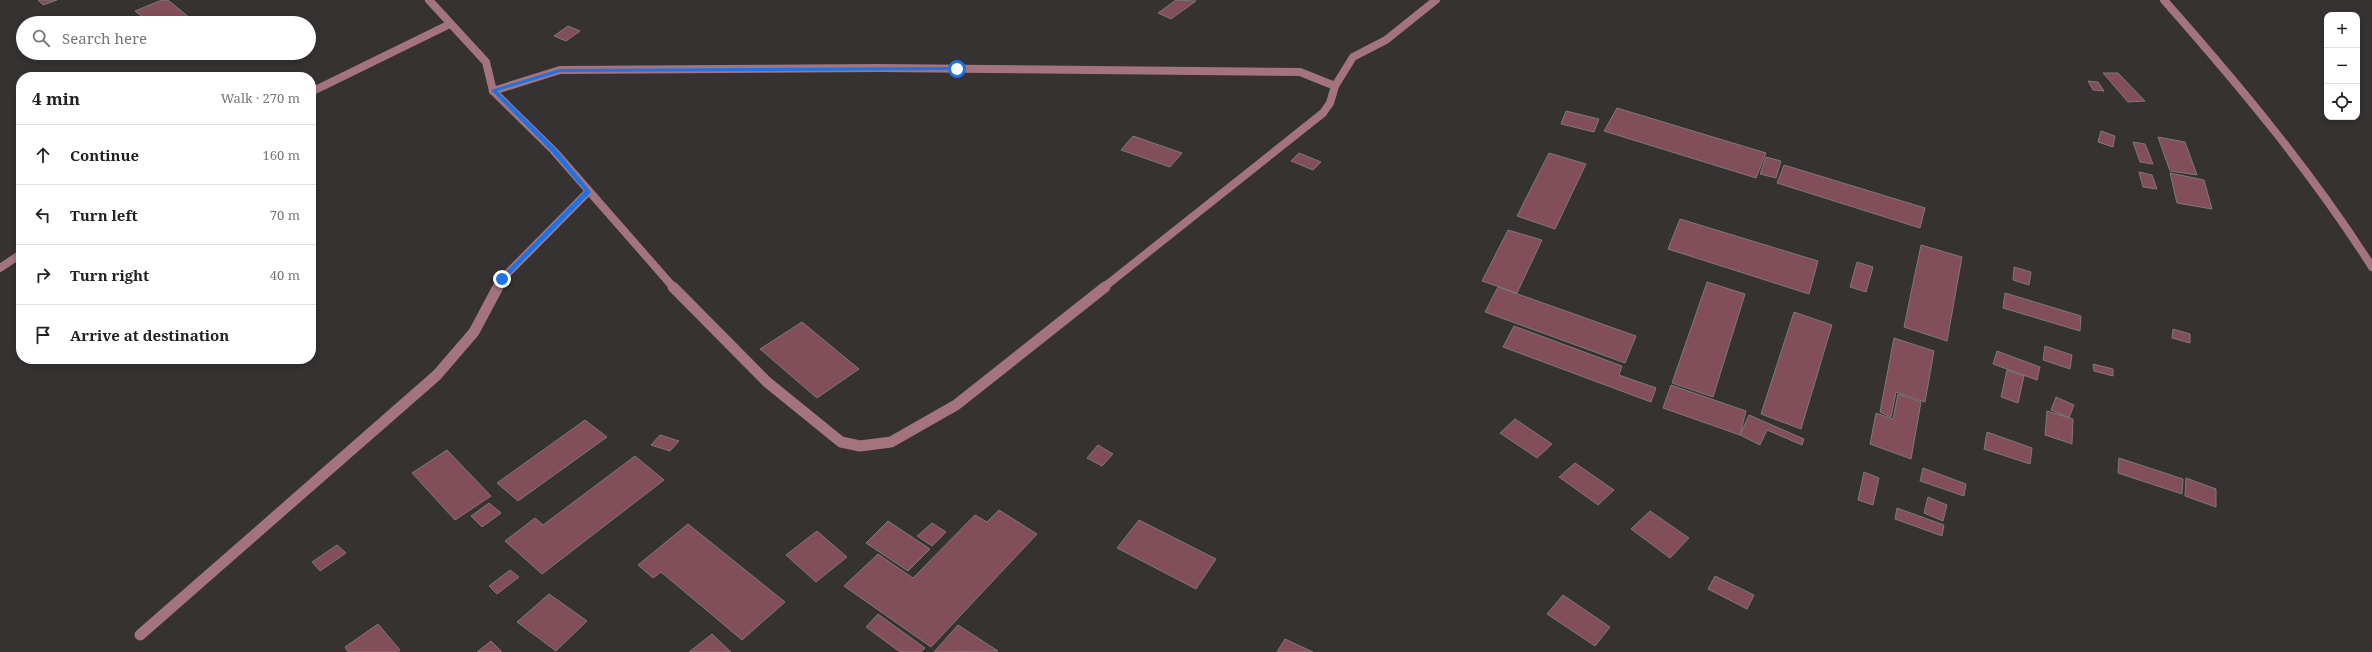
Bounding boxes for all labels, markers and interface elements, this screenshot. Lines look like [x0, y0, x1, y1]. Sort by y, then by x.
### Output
map controls [2324, 12, 2360, 120]
button: + [2324, 12, 2360, 48]
search box [16, 16, 316, 60]
icon: search [30, 27, 52, 49]
text: Search here [62, 28, 147, 48]
button: − [2324, 48, 2360, 84]
route start [948, 60, 966, 78]
button: locate [2324, 84, 2360, 120]
text: 4 min [32, 87, 80, 110]
text: Walk · 270 m [221, 89, 300, 107]
icon: ahead [32, 144, 54, 166]
text: Continue [70, 145, 139, 165]
text: 160 m [263, 146, 300, 164]
icon: left [32, 204, 54, 226]
text: Turn left [70, 205, 138, 225]
text: 70 m [270, 206, 300, 224]
icon: right [32, 264, 54, 286]
text: Turn right [70, 265, 149, 285]
text: 40 m [270, 266, 300, 284]
route end [493, 270, 511, 288]
icon: arrive [32, 324, 54, 346]
text: Arrive at destination [70, 325, 229, 345]

